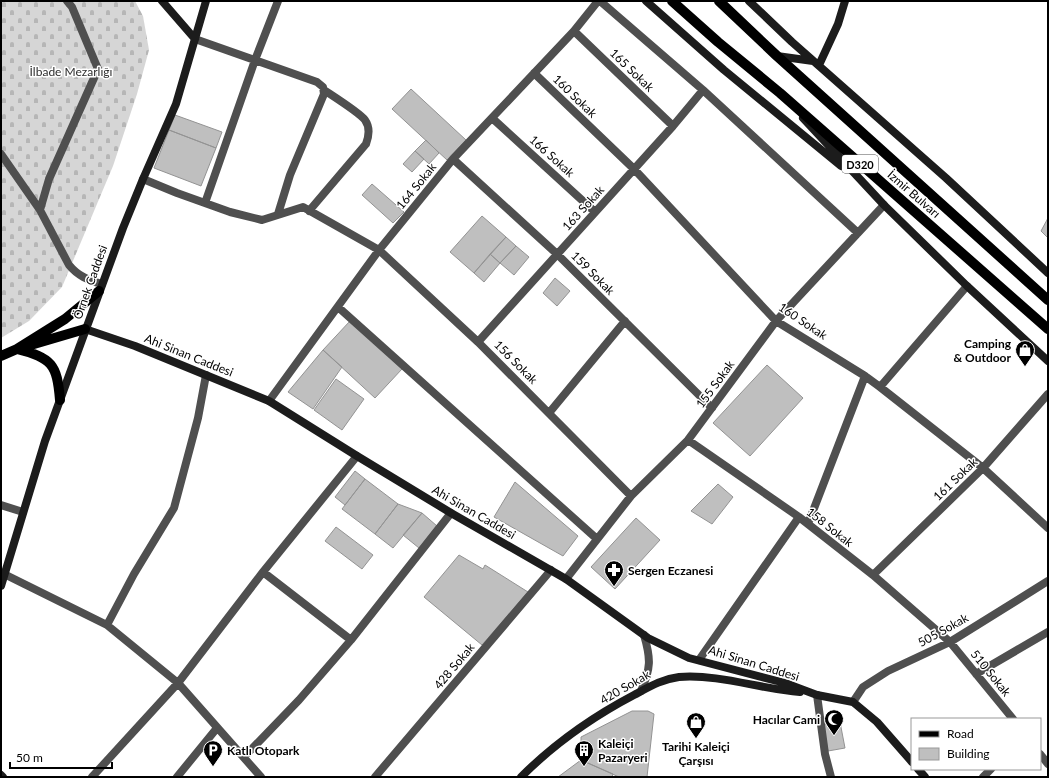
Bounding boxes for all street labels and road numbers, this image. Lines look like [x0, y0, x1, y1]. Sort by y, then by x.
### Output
street label: 165 Sokak [607, 45, 658, 95]
street label: 160 Sokak [550, 71, 601, 121]
street label: 166 Sokak [526, 132, 578, 181]
road number: D320 [842, 155, 878, 173]
street label: 164 Sokak [393, 159, 440, 212]
street label: İzmir Bulvarı [885, 167, 943, 221]
street label: 163 Sokak [559, 182, 608, 234]
street label: Örnek Caddesi [70, 243, 110, 321]
street label: 159 Sokak [568, 248, 619, 299]
street label: 160 Sokak [776, 299, 831, 343]
street label: Ahi Sinan Caddesi [142, 330, 236, 380]
street label: 156 Sokak [491, 337, 542, 388]
street label: 155 Sokak [693, 356, 738, 411]
street label: 161 Sokak [930, 454, 981, 504]
street label: Ahi Sinan Caddesi [429, 482, 519, 542]
street label: 158 Sokak [804, 504, 857, 551]
street label: 505 Sokak [915, 610, 972, 650]
street label: 428 Sokak [430, 639, 478, 692]
street label: Ahi Sinan Caddesi [707, 642, 801, 684]
street label: 510 Sokak [968, 647, 1015, 700]
street label: 420 Sokak [597, 666, 654, 707]

